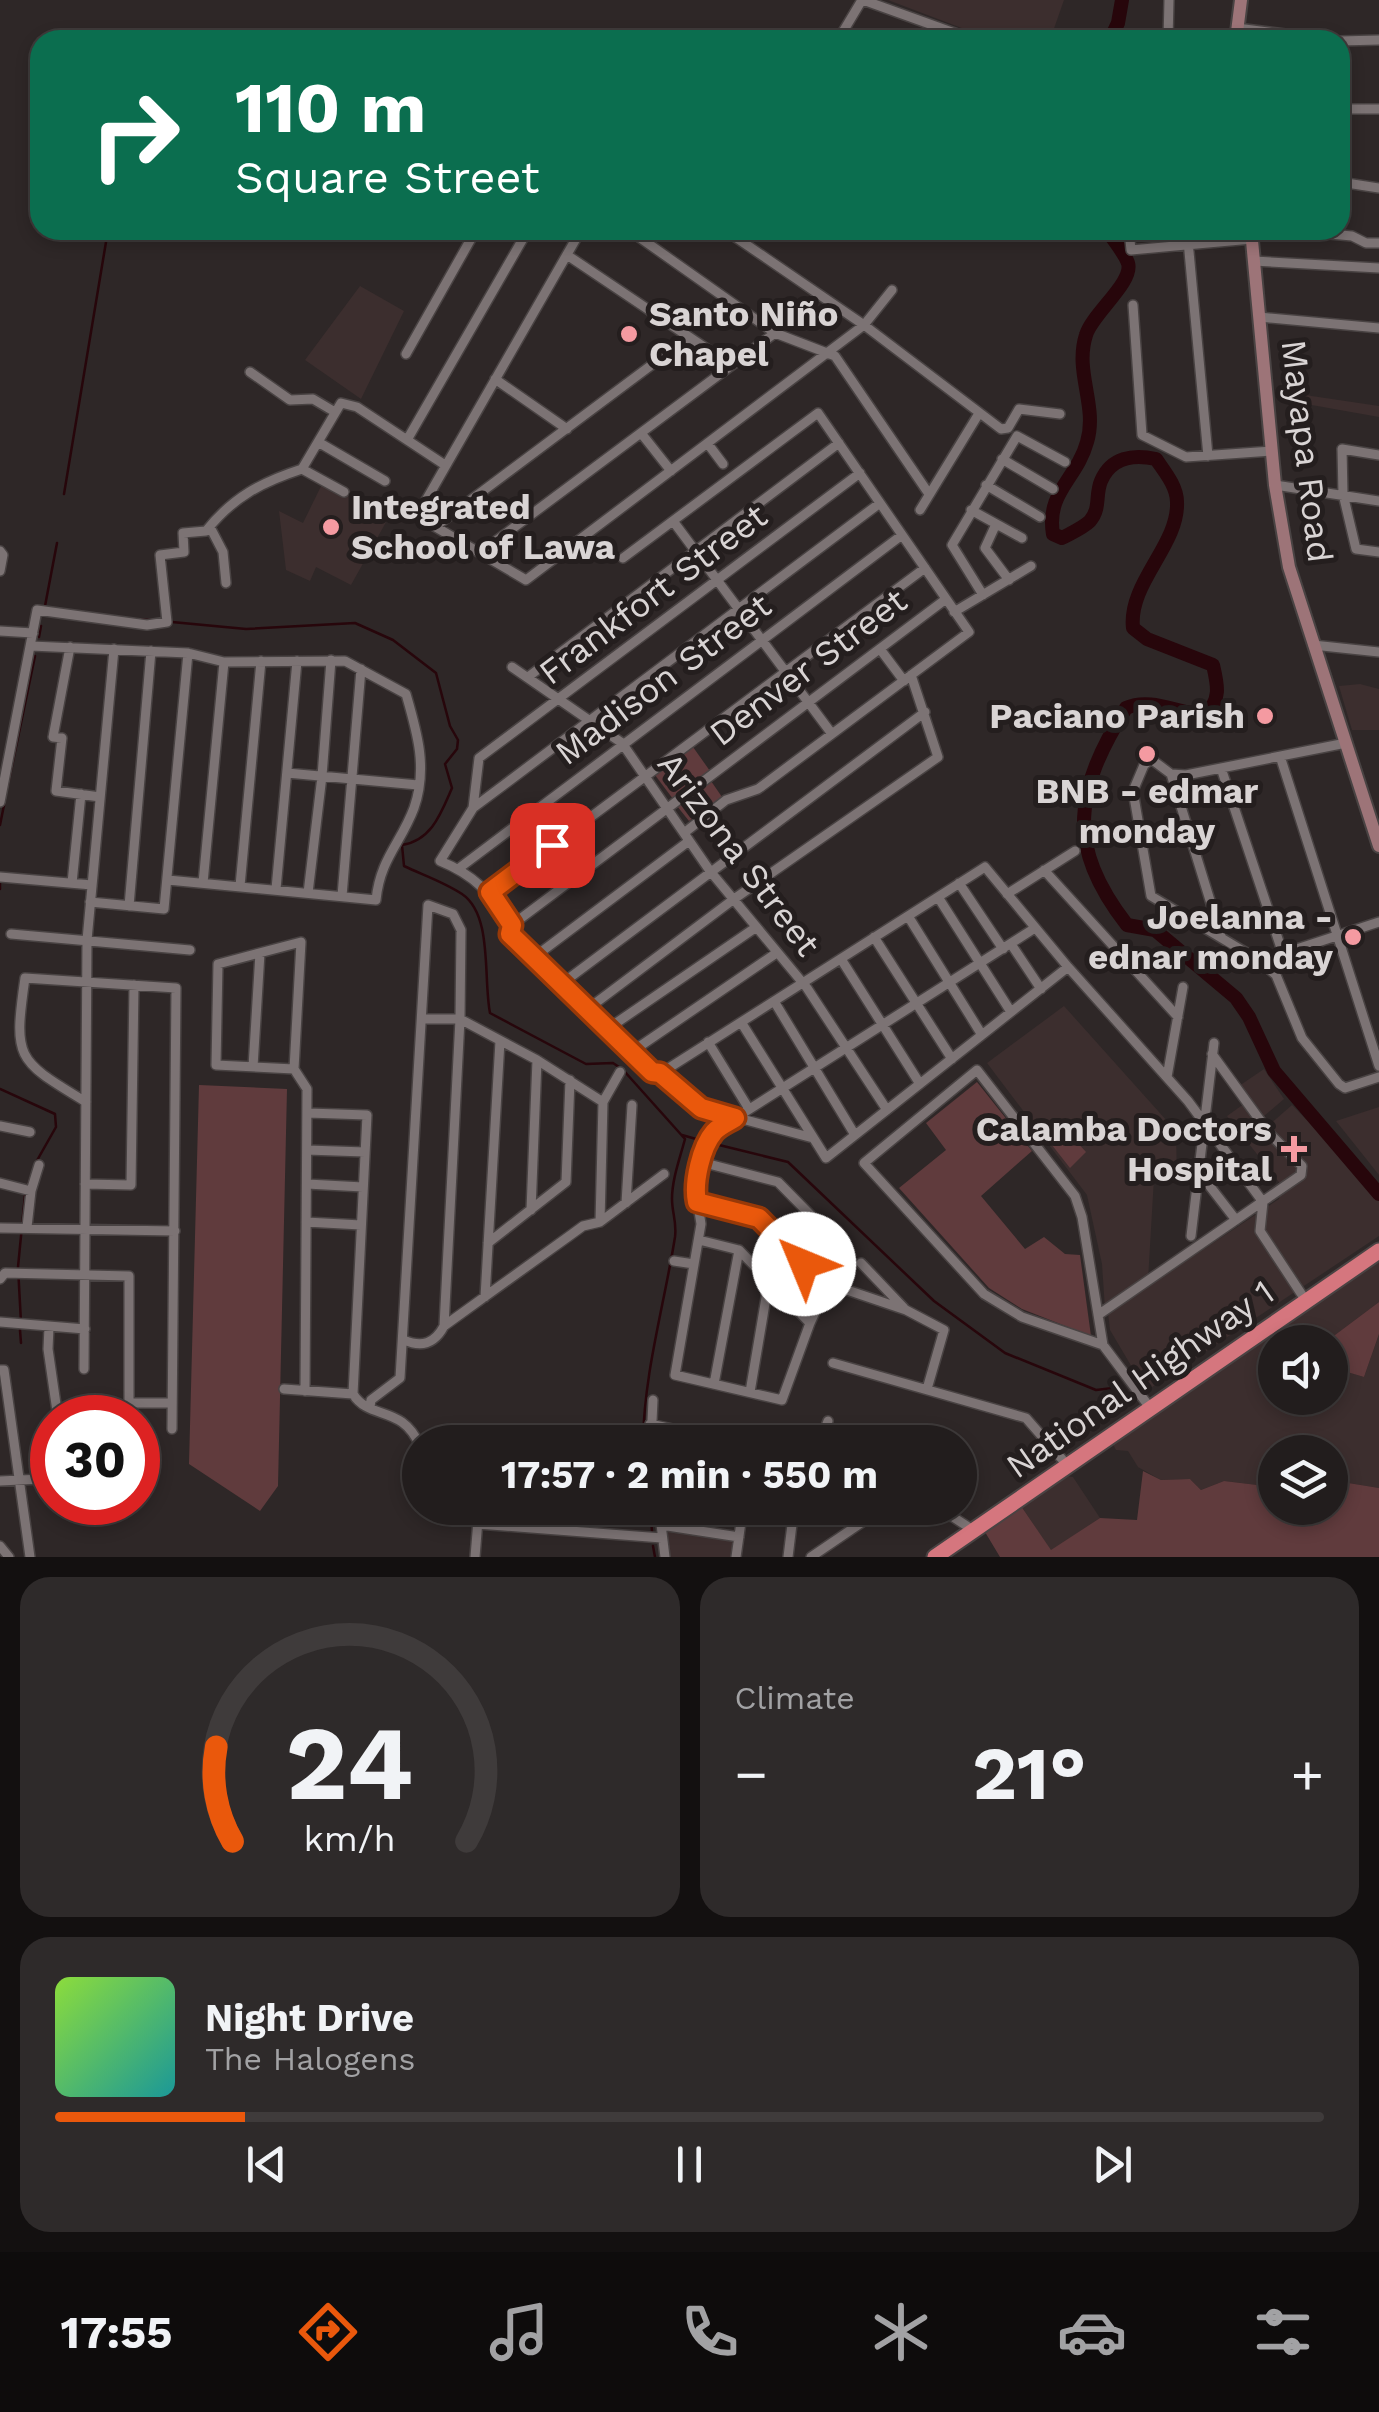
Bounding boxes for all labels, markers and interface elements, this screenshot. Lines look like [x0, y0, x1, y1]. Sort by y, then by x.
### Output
text: 110 m [235, 67, 426, 149]
icon: right [70, 70, 200, 200]
text: Square Street [235, 151, 540, 204]
place label: Santo Niño Chapel [649, 293, 838, 375]
marker: Santo Niño Chapel [618, 323, 640, 345]
street label: Mayapa Road [1272, 337, 1342, 565]
place label: Integrated School of Lawa [351, 486, 616, 568]
street label: Frankfort Street [531, 494, 776, 693]
marker: Integrated School of Lawa [320, 516, 342, 538]
street label: Denver Street [701, 579, 915, 755]
street label: Madison Street [547, 584, 779, 774]
place label: Paciano Parish [989, 695, 1245, 737]
marker: Paciano Parish [1254, 705, 1276, 727]
marker: BNB - edmar monday [1136, 743, 1158, 765]
street label: Arizona Street [649, 744, 829, 964]
place label: BNB - edmar monday [1036, 770, 1258, 852]
pin [510, 803, 595, 888]
icon: arrive [525, 818, 580, 873]
place label: Joelanna - ednar monday [1088, 896, 1333, 978]
marker: Joelanna - ednar monday [1342, 926, 1364, 948]
place label: Calamba Doctors Hospital [976, 1108, 1273, 1190]
marker: Calamba Doctors Hospital [1281, 1136, 1307, 1162]
position arrow [752, 1212, 856, 1316]
street label: National Highway 1 [998, 1271, 1282, 1487]
map controls [1258, 1325, 1348, 1525]
button: sound [1258, 1325, 1348, 1415]
speed limit sign: 30 [30, 1395, 160, 1525]
button: layers [1258, 1435, 1348, 1525]
text: 17:57 · 2 min · 550 m [501, 1453, 878, 1497]
text: Climate [735, 1679, 855, 1717]
text: 24 [286, 1702, 414, 1824]
text: 21° [972, 1729, 1086, 1817]
text: − [735, 1742, 768, 1806]
text: + [1291, 1742, 1324, 1806]
text: km/h [304, 1818, 396, 1860]
text: Night Drive [205, 1996, 414, 2040]
text: The Halogens [205, 2040, 415, 2078]
icon: previous [239, 2137, 294, 2192]
icon: pause [662, 2137, 717, 2192]
icon: next [1085, 2137, 1140, 2192]
icon: directions [293, 2297, 363, 2367]
icon: music [484, 2297, 554, 2367]
icon: phone [675, 2297, 745, 2367]
icon: climate [866, 2297, 936, 2367]
icon: car [1057, 2297, 1127, 2367]
icon: filters [1248, 2297, 1318, 2367]
text: 17:55 [60, 2306, 173, 2359]

